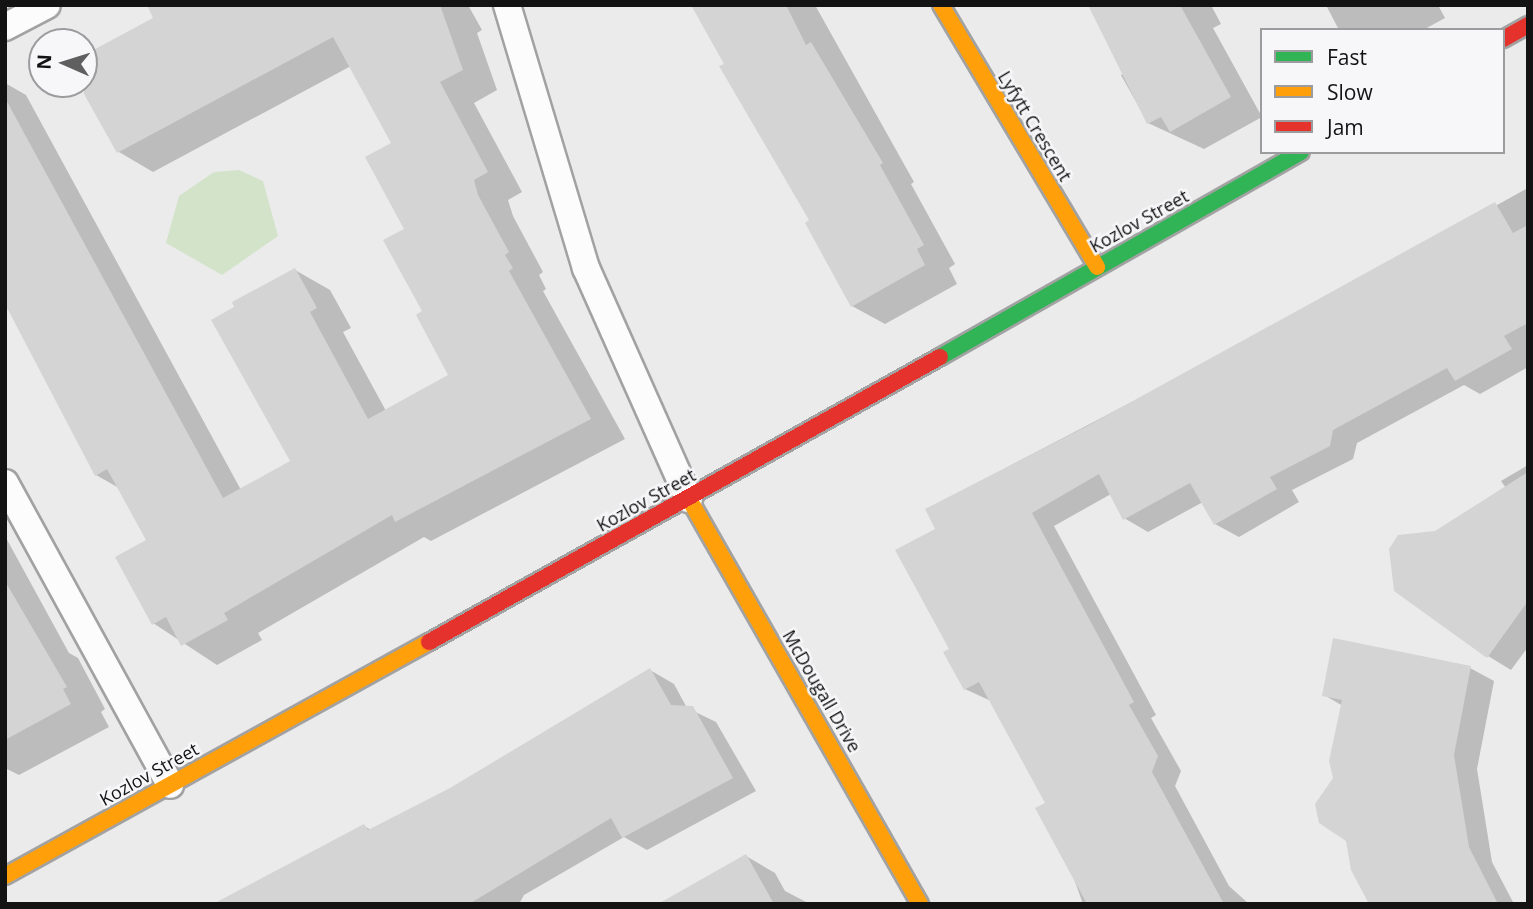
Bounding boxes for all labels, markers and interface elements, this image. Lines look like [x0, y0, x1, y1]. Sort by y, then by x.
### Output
north arrow [28, 28, 98, 98]
legend [1260, 28, 1505, 154]
text: Fast [1327, 43, 1367, 71]
text: N [31, 54, 57, 70]
street label: Lyfytt Crescent [994, 67, 1076, 185]
text: Slow [1327, 78, 1373, 106]
text: Jam [1327, 113, 1364, 141]
street label: Kozlov Street [1086, 185, 1192, 257]
street label: Kozlov Street [593, 464, 699, 536]
street label: McDougall Drive [778, 626, 866, 756]
street label: Kozlov Street [96, 738, 202, 810]

